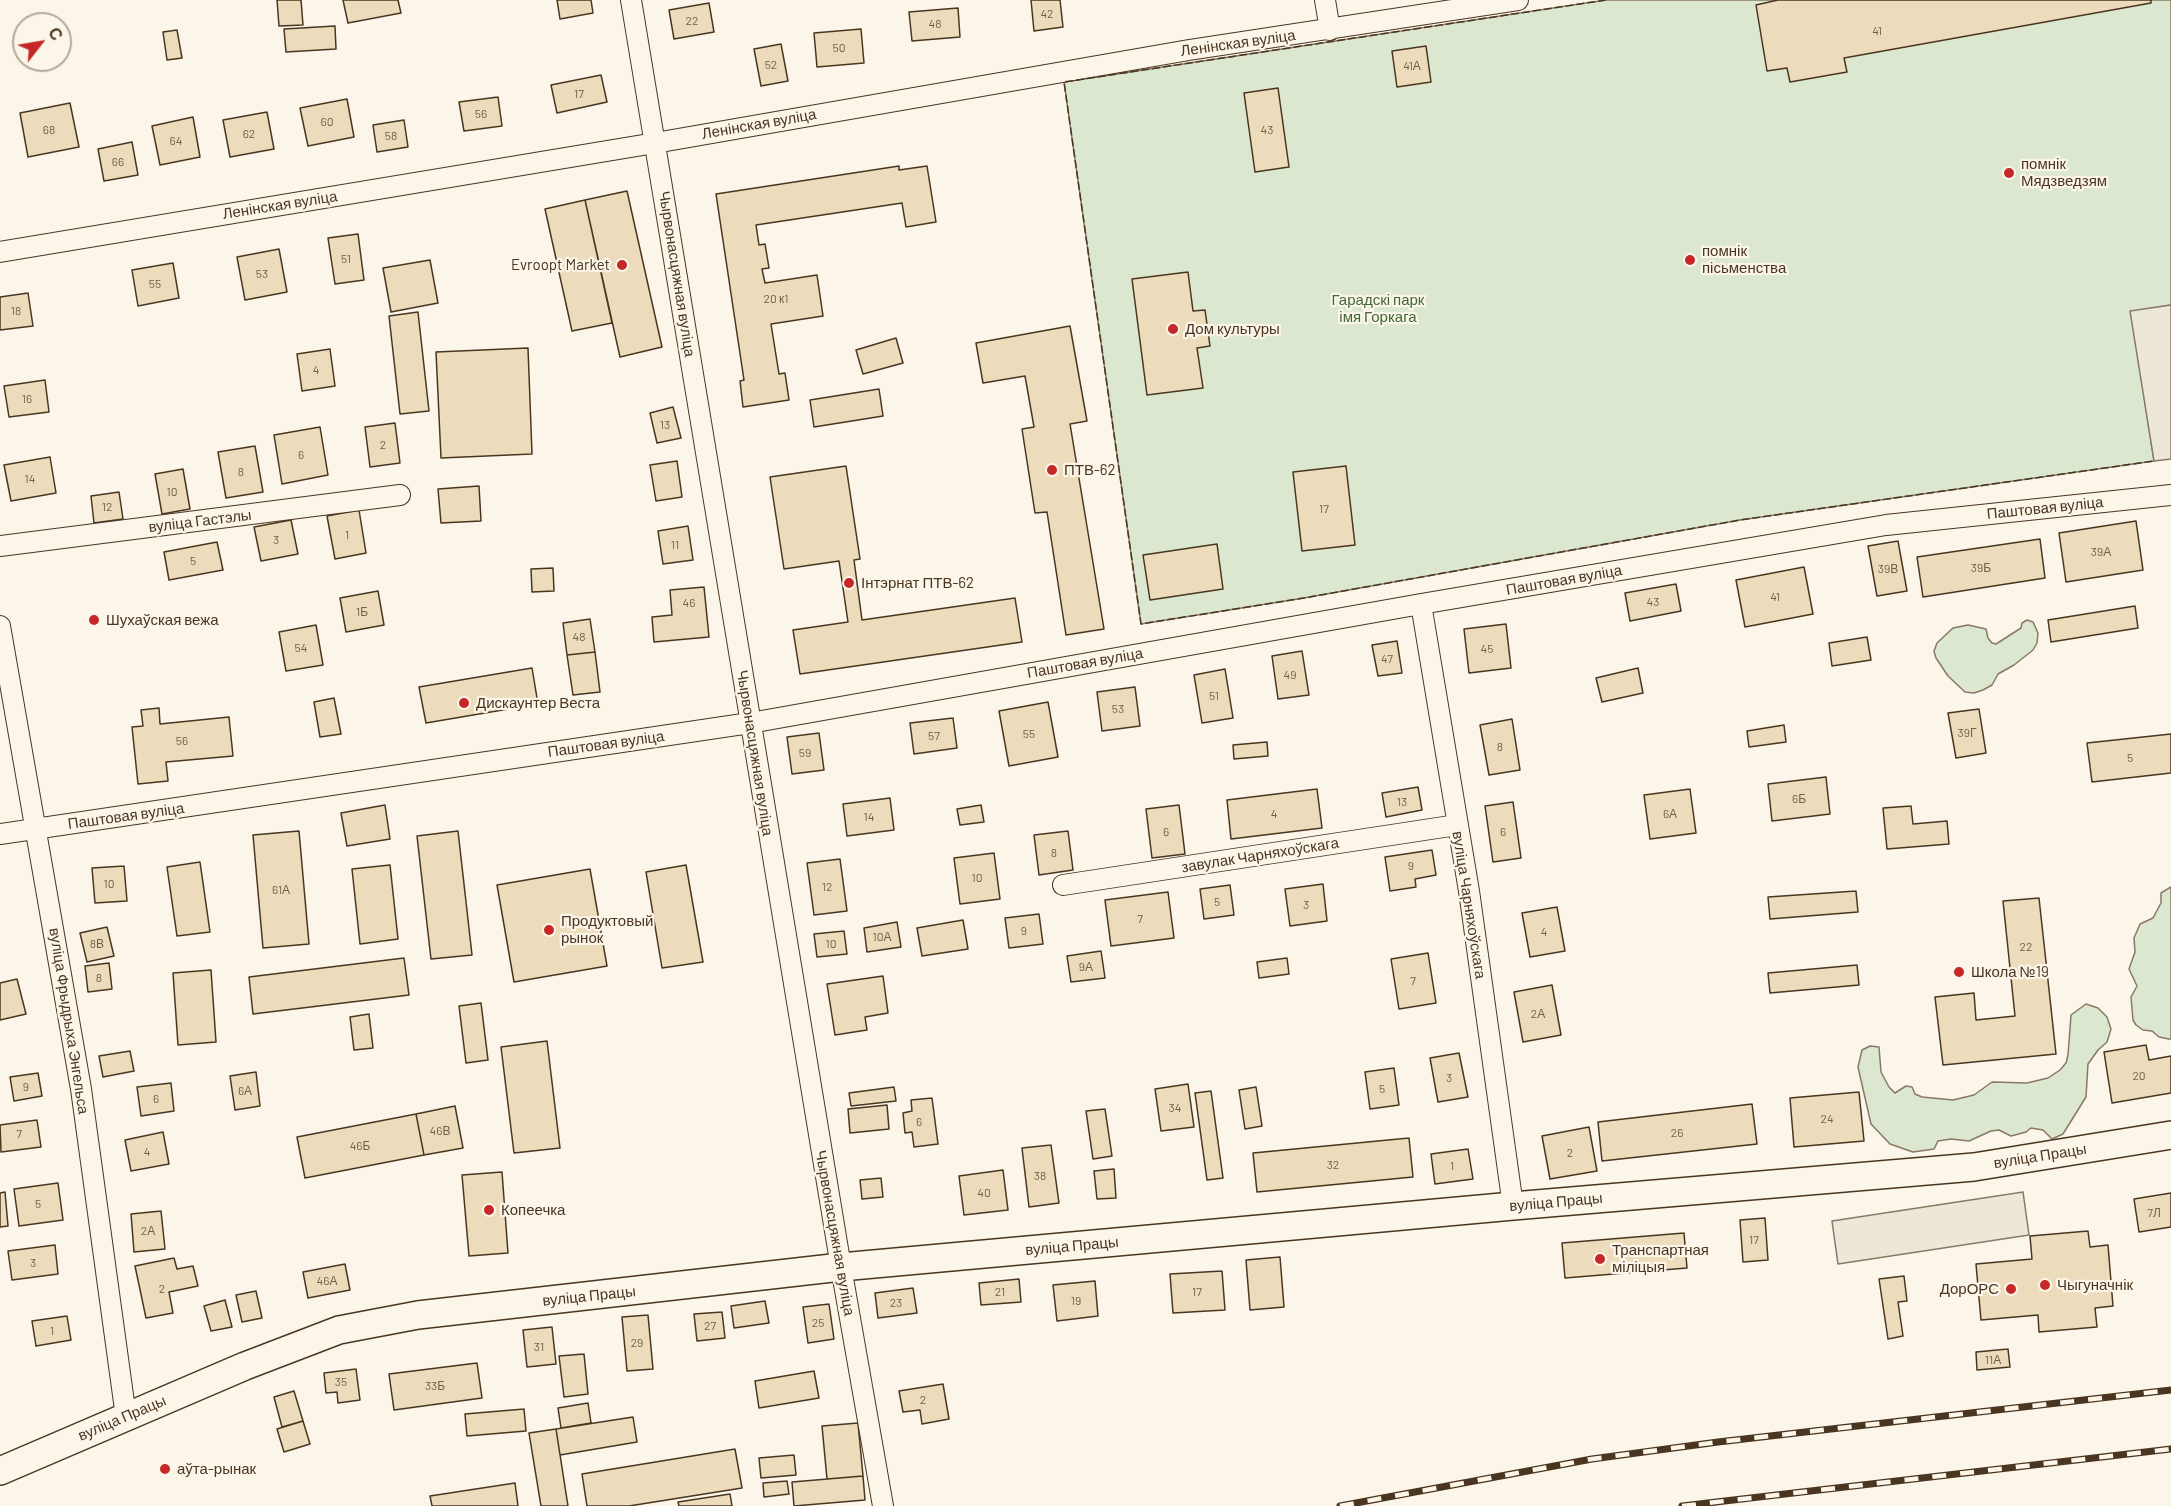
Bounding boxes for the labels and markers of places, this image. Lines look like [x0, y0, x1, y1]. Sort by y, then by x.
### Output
place label: помнік Мядзведзям [2021, 155, 2107, 190]
marker: помнік Мядзведзям [2002, 166, 2016, 180]
place label: помнік пісьменства [1702, 242, 1786, 277]
marker: помнік пісьменства [1683, 253, 1697, 267]
place label: Evroopt Market [511, 256, 610, 274]
marker: Evroopt Market [615, 258, 629, 272]
place label: Дом культуры [1185, 320, 1280, 338]
marker: Дом культуры [1166, 322, 1180, 336]
place label: ПТВ-62 [1064, 461, 1116, 479]
marker: ПТВ-62 [1045, 463, 1059, 477]
place label: Інтэрнат ПТВ-62 [861, 574, 974, 592]
marker: Інтэрнат ПТВ-62 [842, 576, 856, 590]
place label: Шухаўская вежа [106, 611, 219, 629]
marker: Шухаўская вежа [87, 613, 101, 627]
place label: Дискаунтер Веста [476, 694, 600, 712]
marker: Дискаунтер Веста [457, 696, 471, 710]
place label: Продуктовый рынок [561, 912, 653, 947]
marker: Продуктовый рынок [542, 923, 556, 937]
place label: Школа №19 [1971, 963, 2049, 981]
marker: Школа №19 [1952, 965, 1966, 979]
place label: Копеечка [501, 1201, 565, 1219]
marker: Копеечка [482, 1203, 496, 1217]
place label: Транспартная міліцыя [1612, 1241, 1709, 1276]
marker: Транспартная міліцыя [1593, 1252, 1607, 1266]
place label: Чыгуначнік [2057, 1276, 2133, 1294]
marker: Чыгуначнік [2038, 1278, 2052, 1292]
place label: ДорОРС [1940, 1280, 1999, 1298]
marker: ДорОРС [2004, 1282, 2018, 1296]
place label: аўта-рынак [177, 1460, 256, 1478]
marker: аўта-рынак [158, 1462, 172, 1476]

